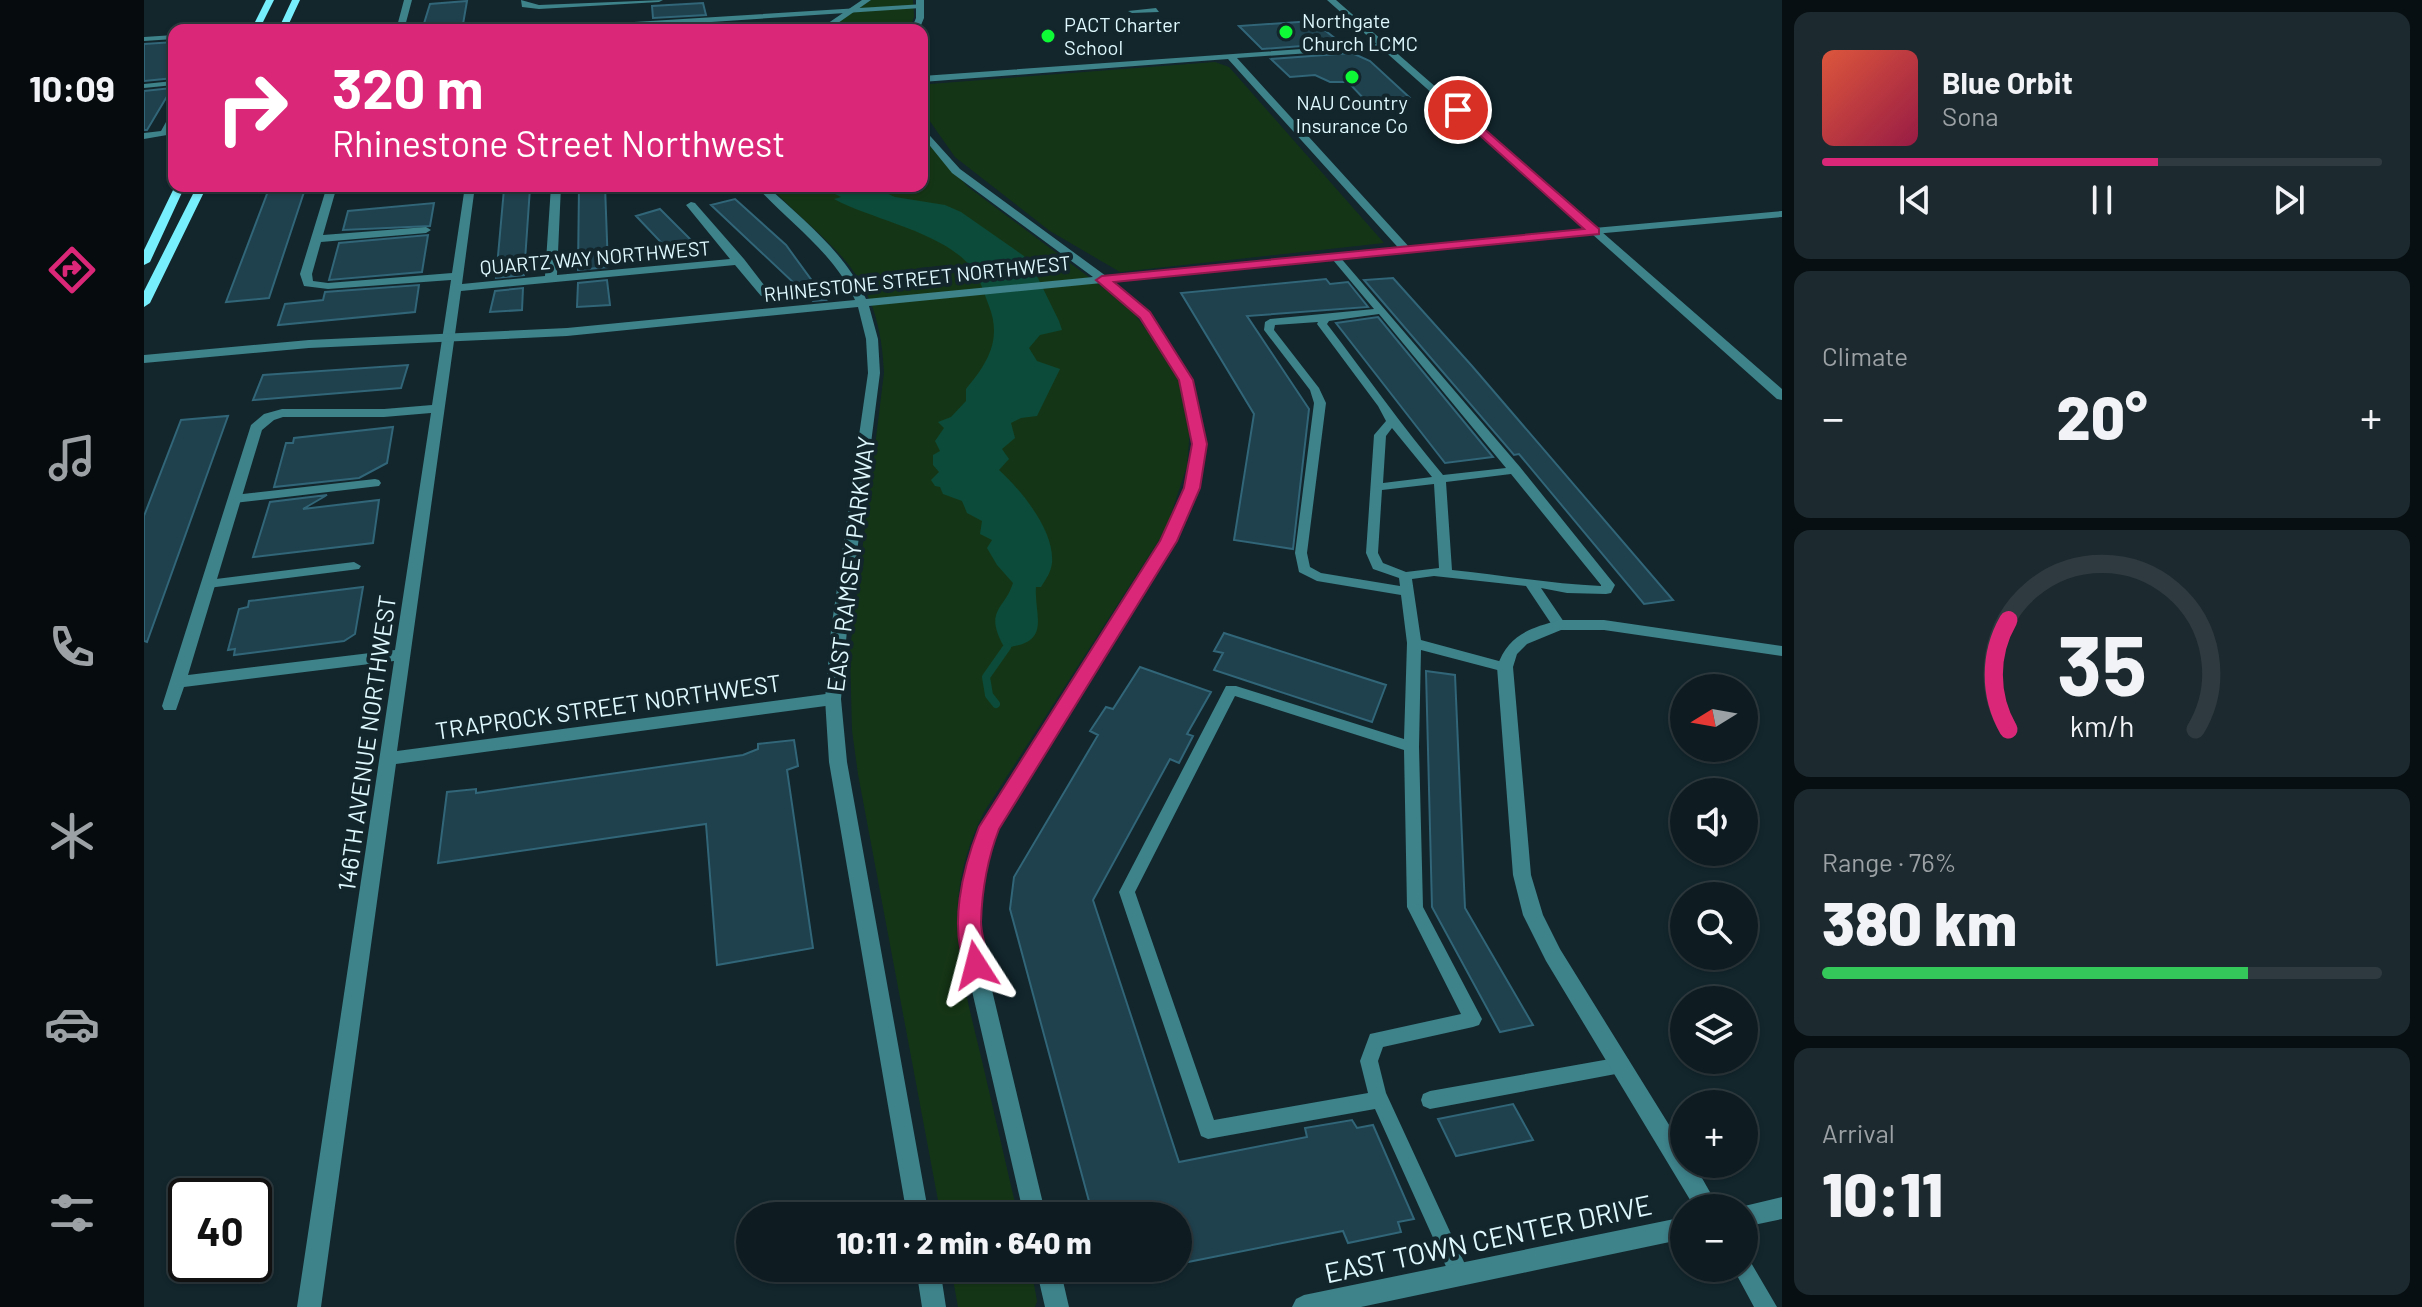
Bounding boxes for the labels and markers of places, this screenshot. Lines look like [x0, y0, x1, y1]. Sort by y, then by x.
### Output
place label: Northgate Church LCMC [1302, 8, 1418, 55]
place label: PACT Charter School [1064, 12, 1180, 59]
marker: Northgate Church LCMC [1277, 23, 1295, 41]
marker: PACT Charter School [1039, 27, 1057, 45]
marker: NAU Country Insurance Co [1343, 68, 1361, 86]
pin [1424, 76, 1492, 144]
place label: NAU Country Insurance Co [1296, 90, 1408, 137]

